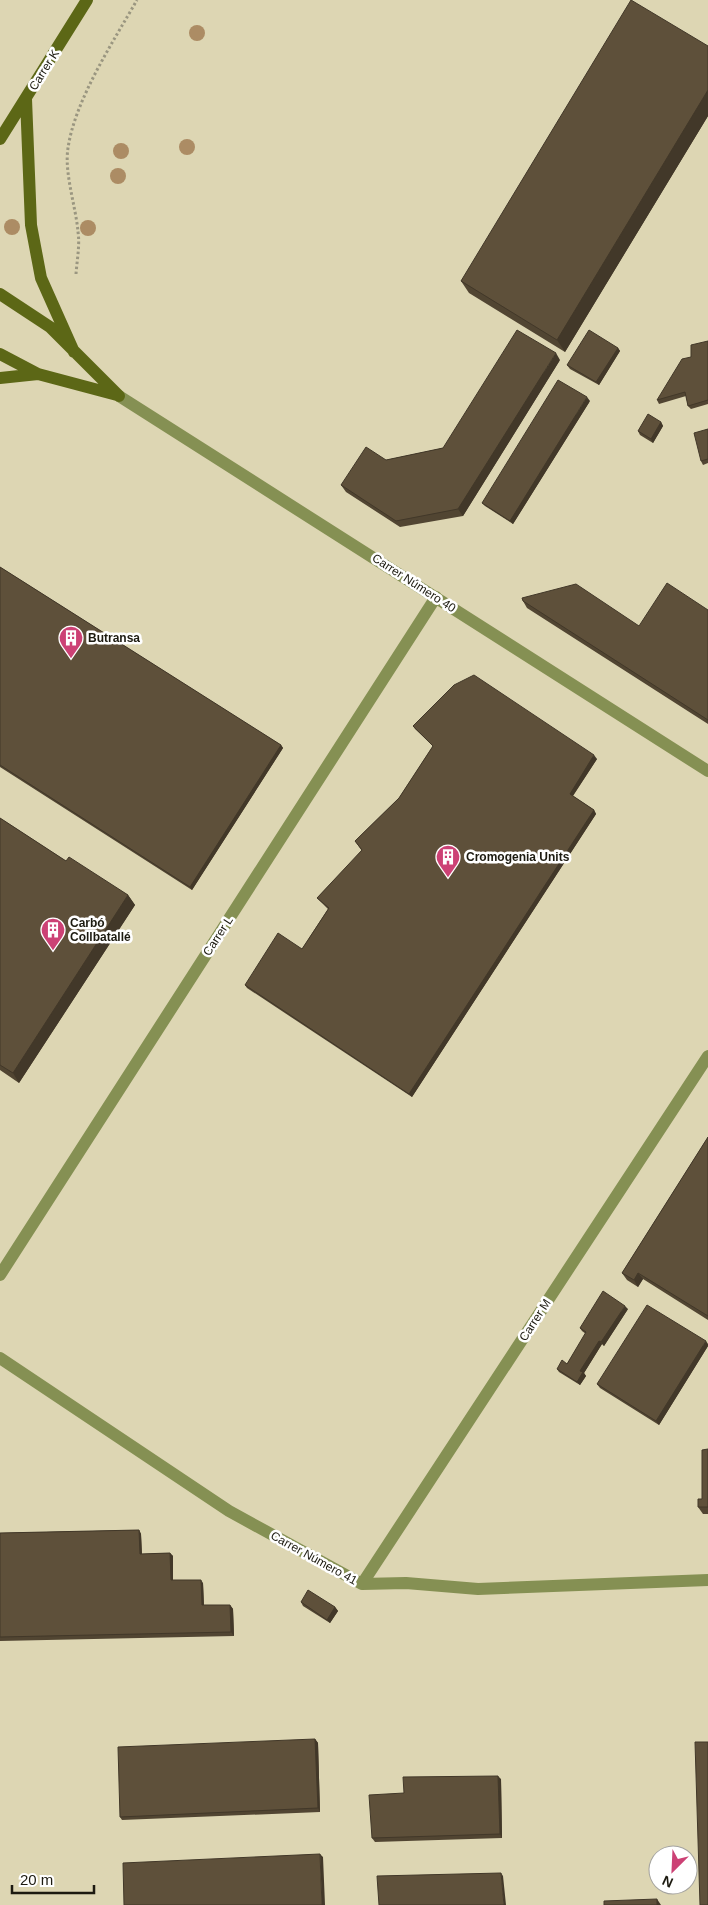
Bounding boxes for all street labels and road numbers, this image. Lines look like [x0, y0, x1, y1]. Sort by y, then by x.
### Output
street label: Carrer K [26, 47, 62, 93]
street label: Carrer Número 40 [370, 551, 459, 615]
street label: Carrer L [200, 913, 236, 958]
street label: Carrer M [516, 1296, 554, 1344]
street label: Carrer Número 41 [268, 1528, 360, 1588]

